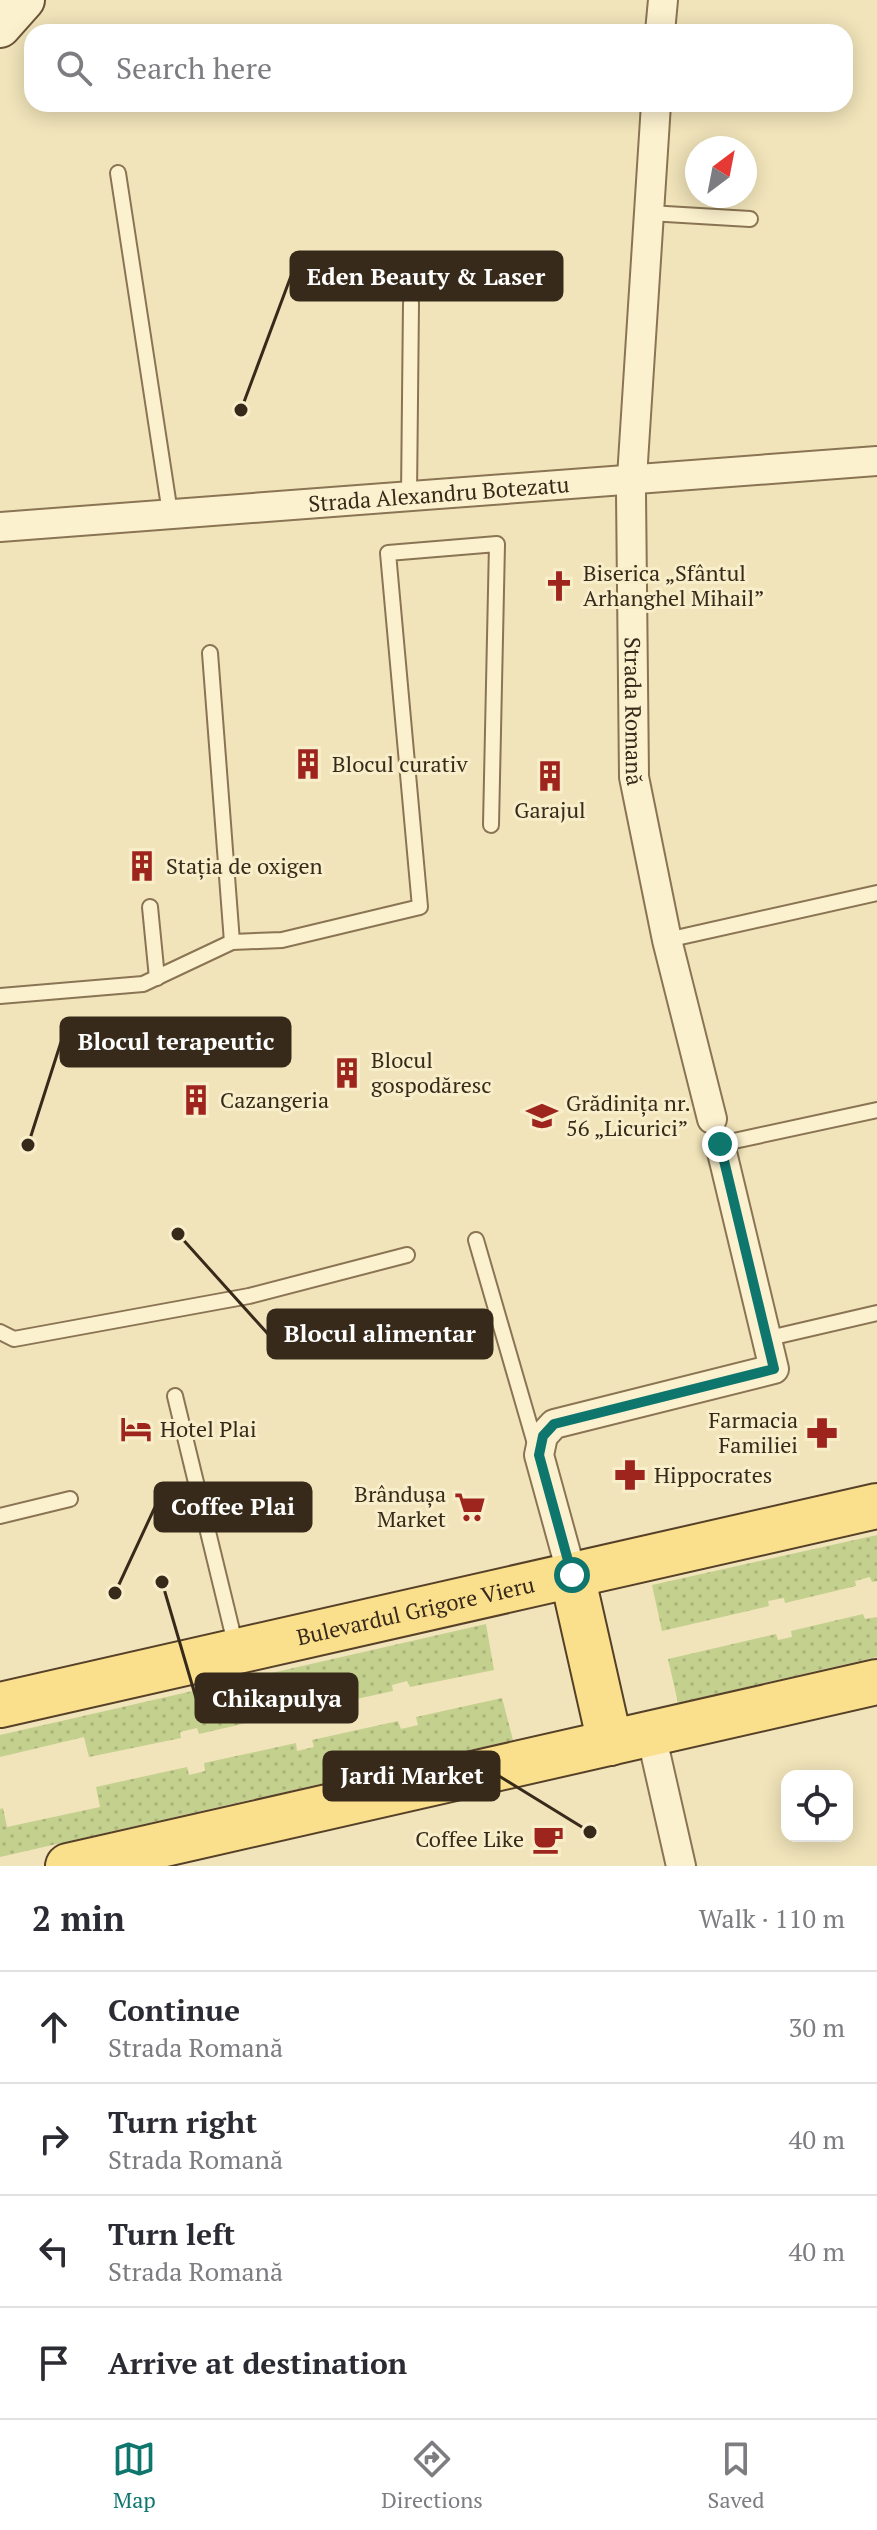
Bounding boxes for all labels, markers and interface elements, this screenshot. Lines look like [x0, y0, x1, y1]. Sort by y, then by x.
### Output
search box [24, 24, 853, 112]
icon: search [52, 46, 96, 90]
text: Search here [116, 48, 272, 88]
north arrow [685, 136, 757, 208]
callout: Eden Beauty & Laser [291, 252, 562, 300]
text: Eden Beauty & Laser [307, 260, 546, 292]
street label: Strada Alexandru Botezatu [307, 469, 571, 518]
place label: Biserica „Sfântul Arhanghel Mihail” [583, 558, 764, 612]
church icon: Biserica „Sfântul Arhanghel Mihail” [542, 569, 576, 603]
street label: Strada Romană [619, 637, 650, 788]
building icon: Blocul curativ [291, 747, 325, 781]
place label: Blocul curativ [332, 749, 468, 778]
building icon: Garajul [533, 759, 567, 793]
place label: Garajul [514, 795, 586, 824]
building icon: Stația de oxigen [125, 849, 159, 883]
place label: Stația de oxigen [166, 851, 323, 880]
callout: Blocul terapeutic [61, 1018, 290, 1066]
text: Blocul terapeutic [78, 1025, 274, 1057]
place label: Blocul gospodăresc [371, 1045, 492, 1099]
building icon: Blocul gospodăresc [330, 1056, 364, 1090]
building icon: Cazangeria [179, 1083, 213, 1117]
place label: Cazangeria [220, 1085, 329, 1114]
place label: Grădinița nr. 56 „Licurici” [566, 1088, 691, 1142]
school or university icon: Grădinița nr. 56 „Licurici” [525, 1099, 559, 1133]
route end [702, 1126, 738, 1162]
callout: Blocul alimentar [268, 1310, 492, 1358]
text: Blocul alimentar [284, 1317, 477, 1349]
place label: Farmacia Familiei [708, 1405, 798, 1459]
hotel icon: Hotel Plai [119, 1412, 153, 1446]
place label: Hotel Plai [160, 1414, 257, 1443]
pharmacy icon: Farmacia Familiei [805, 1416, 839, 1450]
pharmacy icon: Hippocrates [613, 1458, 647, 1492]
place label: Hippocrates [654, 1460, 772, 1489]
place label: Brândușa Market [354, 1479, 446, 1533]
callout: Coffee Plai [155, 1483, 311, 1531]
text: Coffee Plai [171, 1490, 295, 1522]
supermarket icon: Brândușa Market [453, 1490, 487, 1524]
route start [554, 1557, 590, 1593]
street label: Bulevardul Grigore Vieru [294, 1569, 537, 1651]
callout: Chikapulya [196, 1674, 357, 1722]
text: Chikapulya [212, 1682, 343, 1714]
callout: Jardi Market [324, 1752, 499, 1800]
text: Jardi Market [340, 1759, 484, 1791]
map controls [781, 1770, 853, 1842]
button: locate [781, 1770, 853, 1842]
cafe icon: Coffee Like [531, 1822, 565, 1856]
place label: Coffee Like [415, 1824, 524, 1853]
text: 2 min [32, 1896, 125, 1941]
text: Walk · 110 m [699, 1901, 845, 1935]
text: Continue [108, 1990, 240, 2030]
icon: ahead [32, 2005, 76, 2049]
text: 30 m [789, 2010, 845, 2044]
text: Strada Romană [108, 2030, 283, 2064]
text: Turn right [108, 2102, 257, 2142]
icon: right [32, 2117, 76, 2161]
text: 40 m [789, 2122, 845, 2156]
text: Strada Romană [108, 2142, 283, 2176]
text: Turn left [108, 2214, 235, 2254]
icon: left [32, 2229, 76, 2273]
text: 40 m [789, 2234, 845, 2268]
text: Strada Romană [108, 2254, 283, 2288]
icon: arrive [32, 2341, 76, 2385]
text: Arrive at destination [108, 2343, 407, 2383]
tab: Map [112, 2437, 156, 2514]
tab: Directions [381, 2437, 483, 2514]
tab: Saved [708, 2437, 765, 2514]

